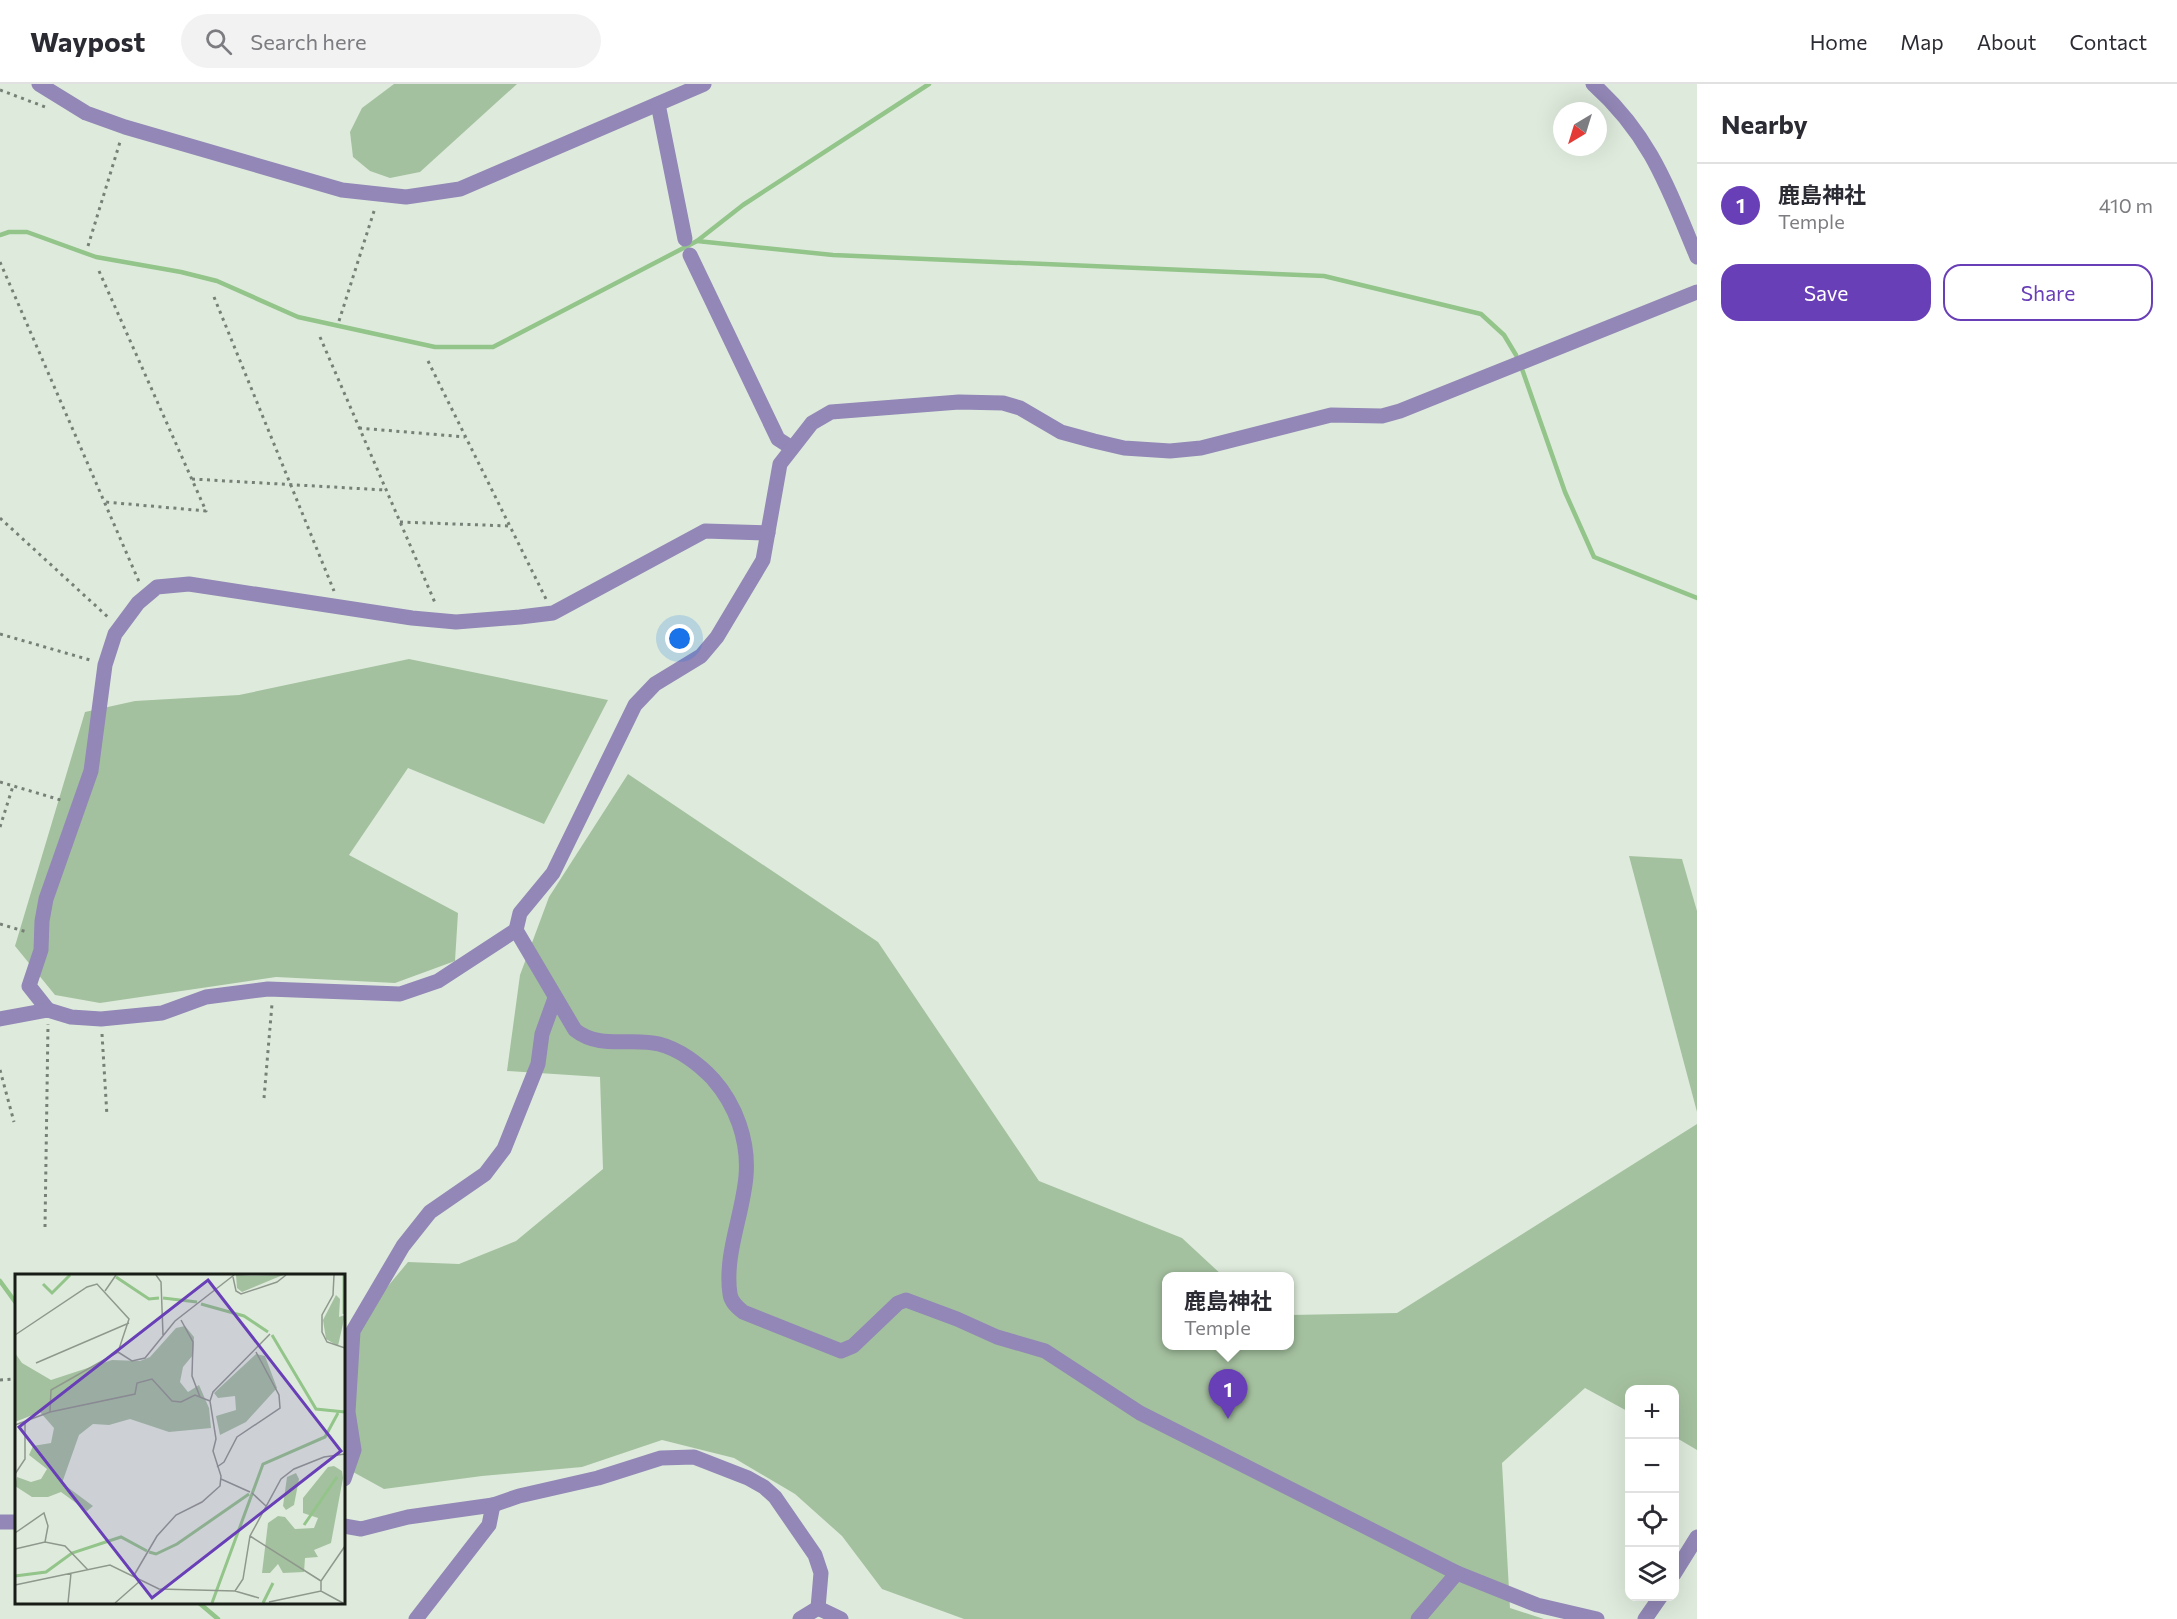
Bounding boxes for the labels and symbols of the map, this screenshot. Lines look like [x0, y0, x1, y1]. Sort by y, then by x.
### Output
north arrow [1553, 102, 1607, 156]
your location [665, 624, 694, 653]
inset map [15, 1274, 345, 1604]
pin: 1 [1208, 1370, 1248, 1419]

